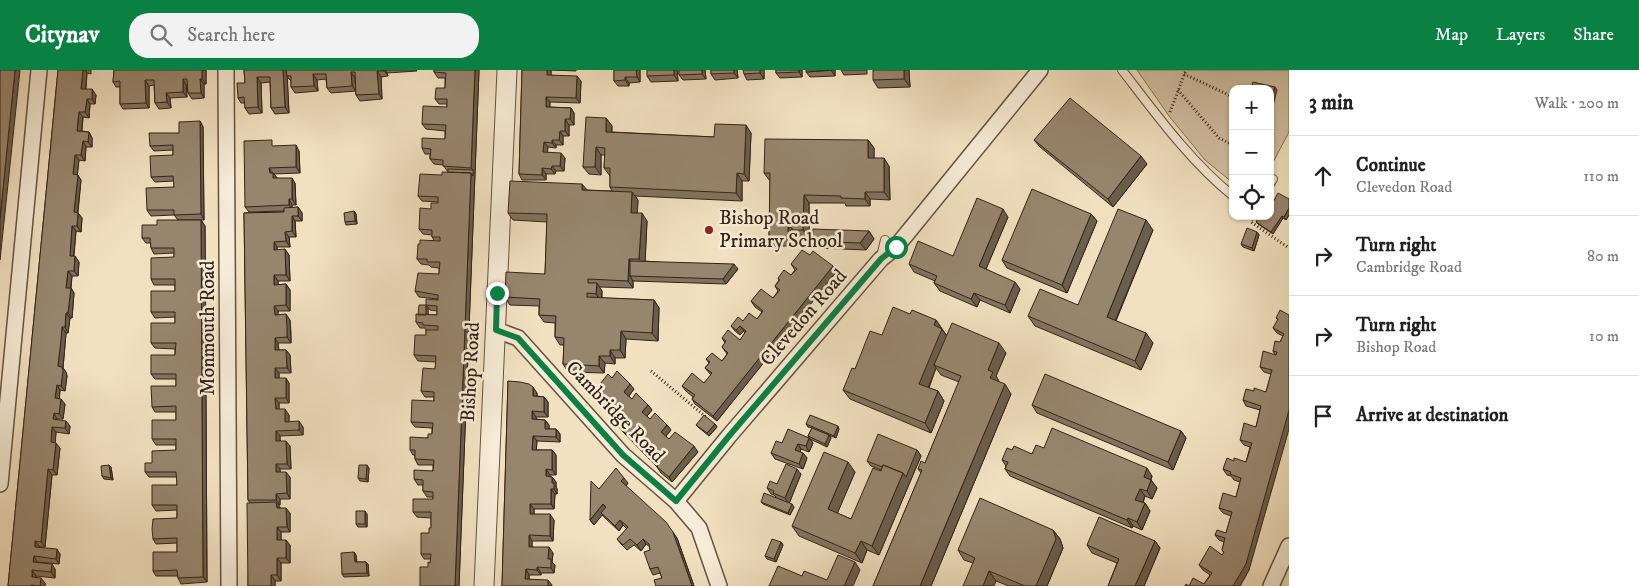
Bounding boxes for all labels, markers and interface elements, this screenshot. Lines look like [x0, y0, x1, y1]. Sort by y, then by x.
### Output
search box [129, 13, 479, 58]
text: Citynav [25, 20, 99, 50]
icon: search [147, 21, 175, 49]
text: Search here [187, 24, 275, 47]
text: Map [1435, 24, 1468, 46]
text: Layers [1496, 24, 1545, 46]
text: Share [1573, 24, 1614, 46]
map controls [1229, 85, 1274, 220]
button: + [1229, 85, 1274, 130]
text: 3 min [1309, 90, 1354, 116]
text: Walk · 200 m [1535, 93, 1619, 113]
button: − [1229, 130, 1274, 175]
text: Continue [1356, 154, 1426, 177]
icon: ahead [1309, 162, 1337, 190]
text: 110 m [1583, 166, 1619, 186]
button: locate [1229, 175, 1274, 220]
text: Clevedon Road [1356, 177, 1452, 197]
place label: Bishop Road Primary School [719, 206, 843, 254]
marker: Bishop Road Primary School [703, 224, 715, 236]
text: Turn right [1356, 234, 1436, 257]
route start [885, 236, 908, 259]
icon: right [1309, 242, 1337, 270]
text: 80 m [1587, 246, 1619, 266]
text: Cambridge Road [1356, 257, 1462, 277]
street label: Monmouth Road [196, 260, 221, 396]
street label: Clevedon Road [755, 264, 853, 372]
route end [486, 282, 509, 305]
text: Turn right [1356, 314, 1436, 337]
street label: Bishop Road [456, 321, 486, 423]
icon: right [1309, 322, 1337, 350]
text: 10 m [1589, 326, 1619, 346]
text: Bishop Road [1356, 337, 1436, 357]
street label: Cambridge Road [560, 356, 670, 468]
icon: arrive [1309, 402, 1337, 430]
text: Arrive at destination [1356, 404, 1508, 427]

